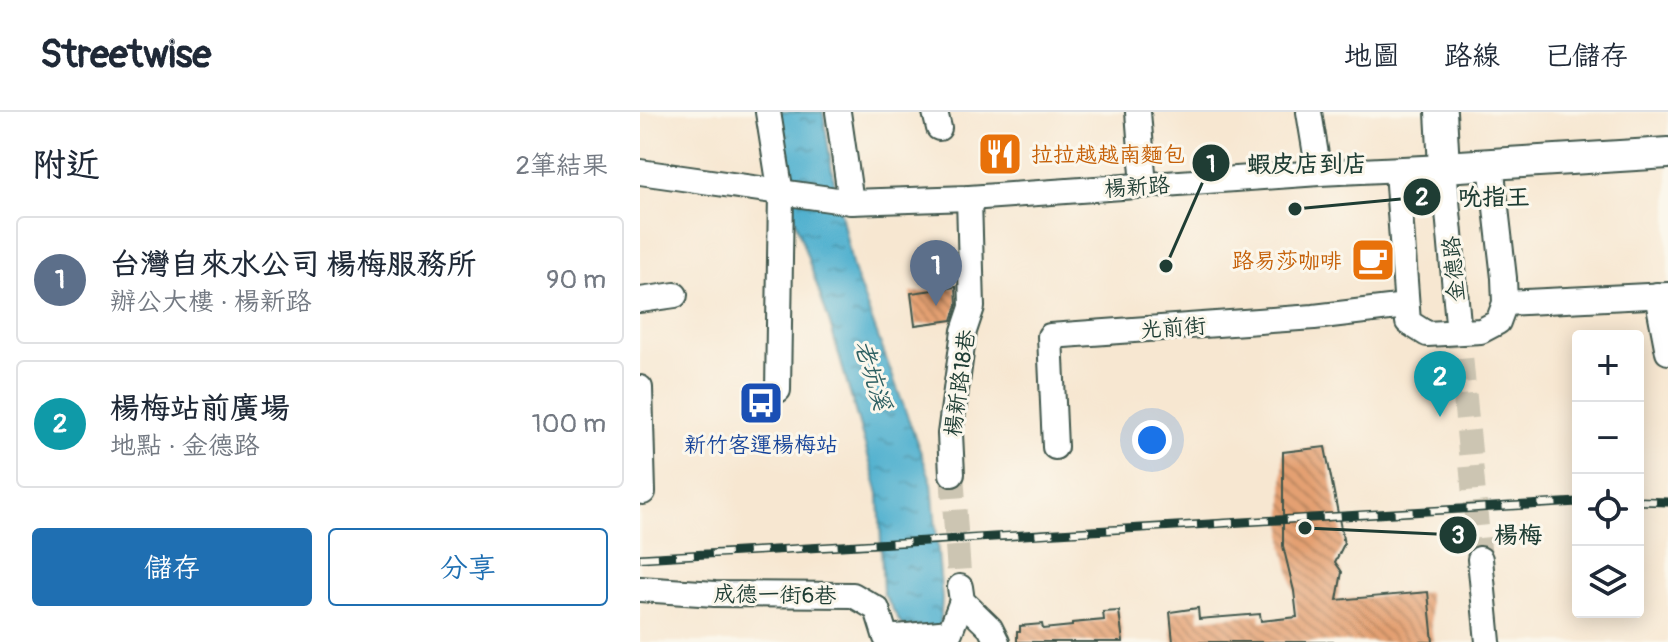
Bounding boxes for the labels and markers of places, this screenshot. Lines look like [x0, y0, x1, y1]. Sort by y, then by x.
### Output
restaurant icon: 拉拉越越南麵包 [976, 130, 1024, 178]
callout: 蝦皮店到店 [1191, 139, 1383, 187]
place label: 拉拉越越南麵包 [1031, 141, 1185, 169]
callout: 吮指王 [1402, 173, 1546, 221]
cafe icon: 路易莎咖啡 [1349, 236, 1397, 284]
pin: 1 [910, 240, 962, 306]
place label: 路易莎咖啡 [1232, 247, 1342, 275]
pin: 2 [1414, 351, 1466, 417]
bus stop icon: 新竹客運楊梅站 [737, 379, 785, 427]
place label: 新竹客運楊梅站 [684, 431, 838, 459]
callout: 楊梅 [1438, 511, 1558, 559]

